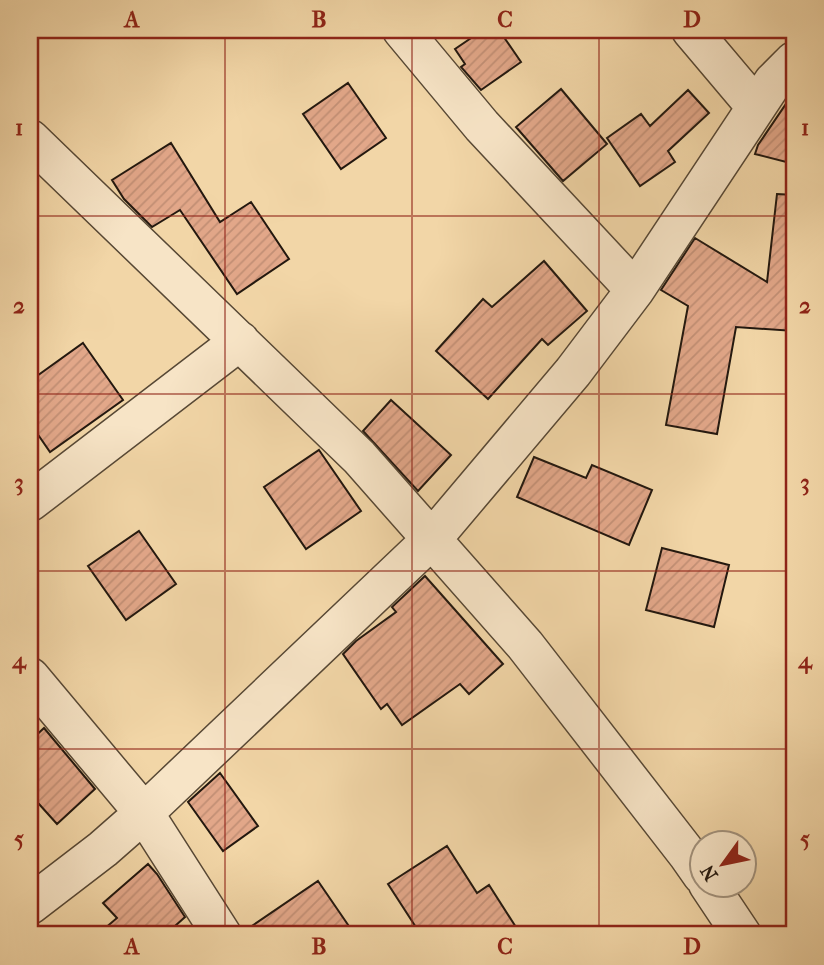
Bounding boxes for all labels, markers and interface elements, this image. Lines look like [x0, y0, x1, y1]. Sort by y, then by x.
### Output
text: A [123, 6, 141, 33]
text: B [312, 6, 327, 33]
text: C [497, 6, 513, 33]
text: D [683, 6, 701, 33]
text: 1 [15, 114, 23, 141]
text: 1 [801, 114, 809, 141]
text: 2 [13, 292, 25, 319]
text: 2 [799, 292, 811, 319]
text: 3 [14, 469, 24, 496]
text: 3 [800, 469, 810, 496]
text: 4 [11, 647, 27, 674]
text: 4 [797, 647, 813, 674]
text: 5 [14, 825, 24, 852]
text: 5 [800, 825, 810, 852]
north arrow [688, 828, 758, 898]
text: N [696, 860, 723, 885]
text: A [123, 933, 141, 960]
text: B [312, 933, 327, 960]
text: C [497, 933, 513, 960]
text: D [683, 933, 701, 960]

